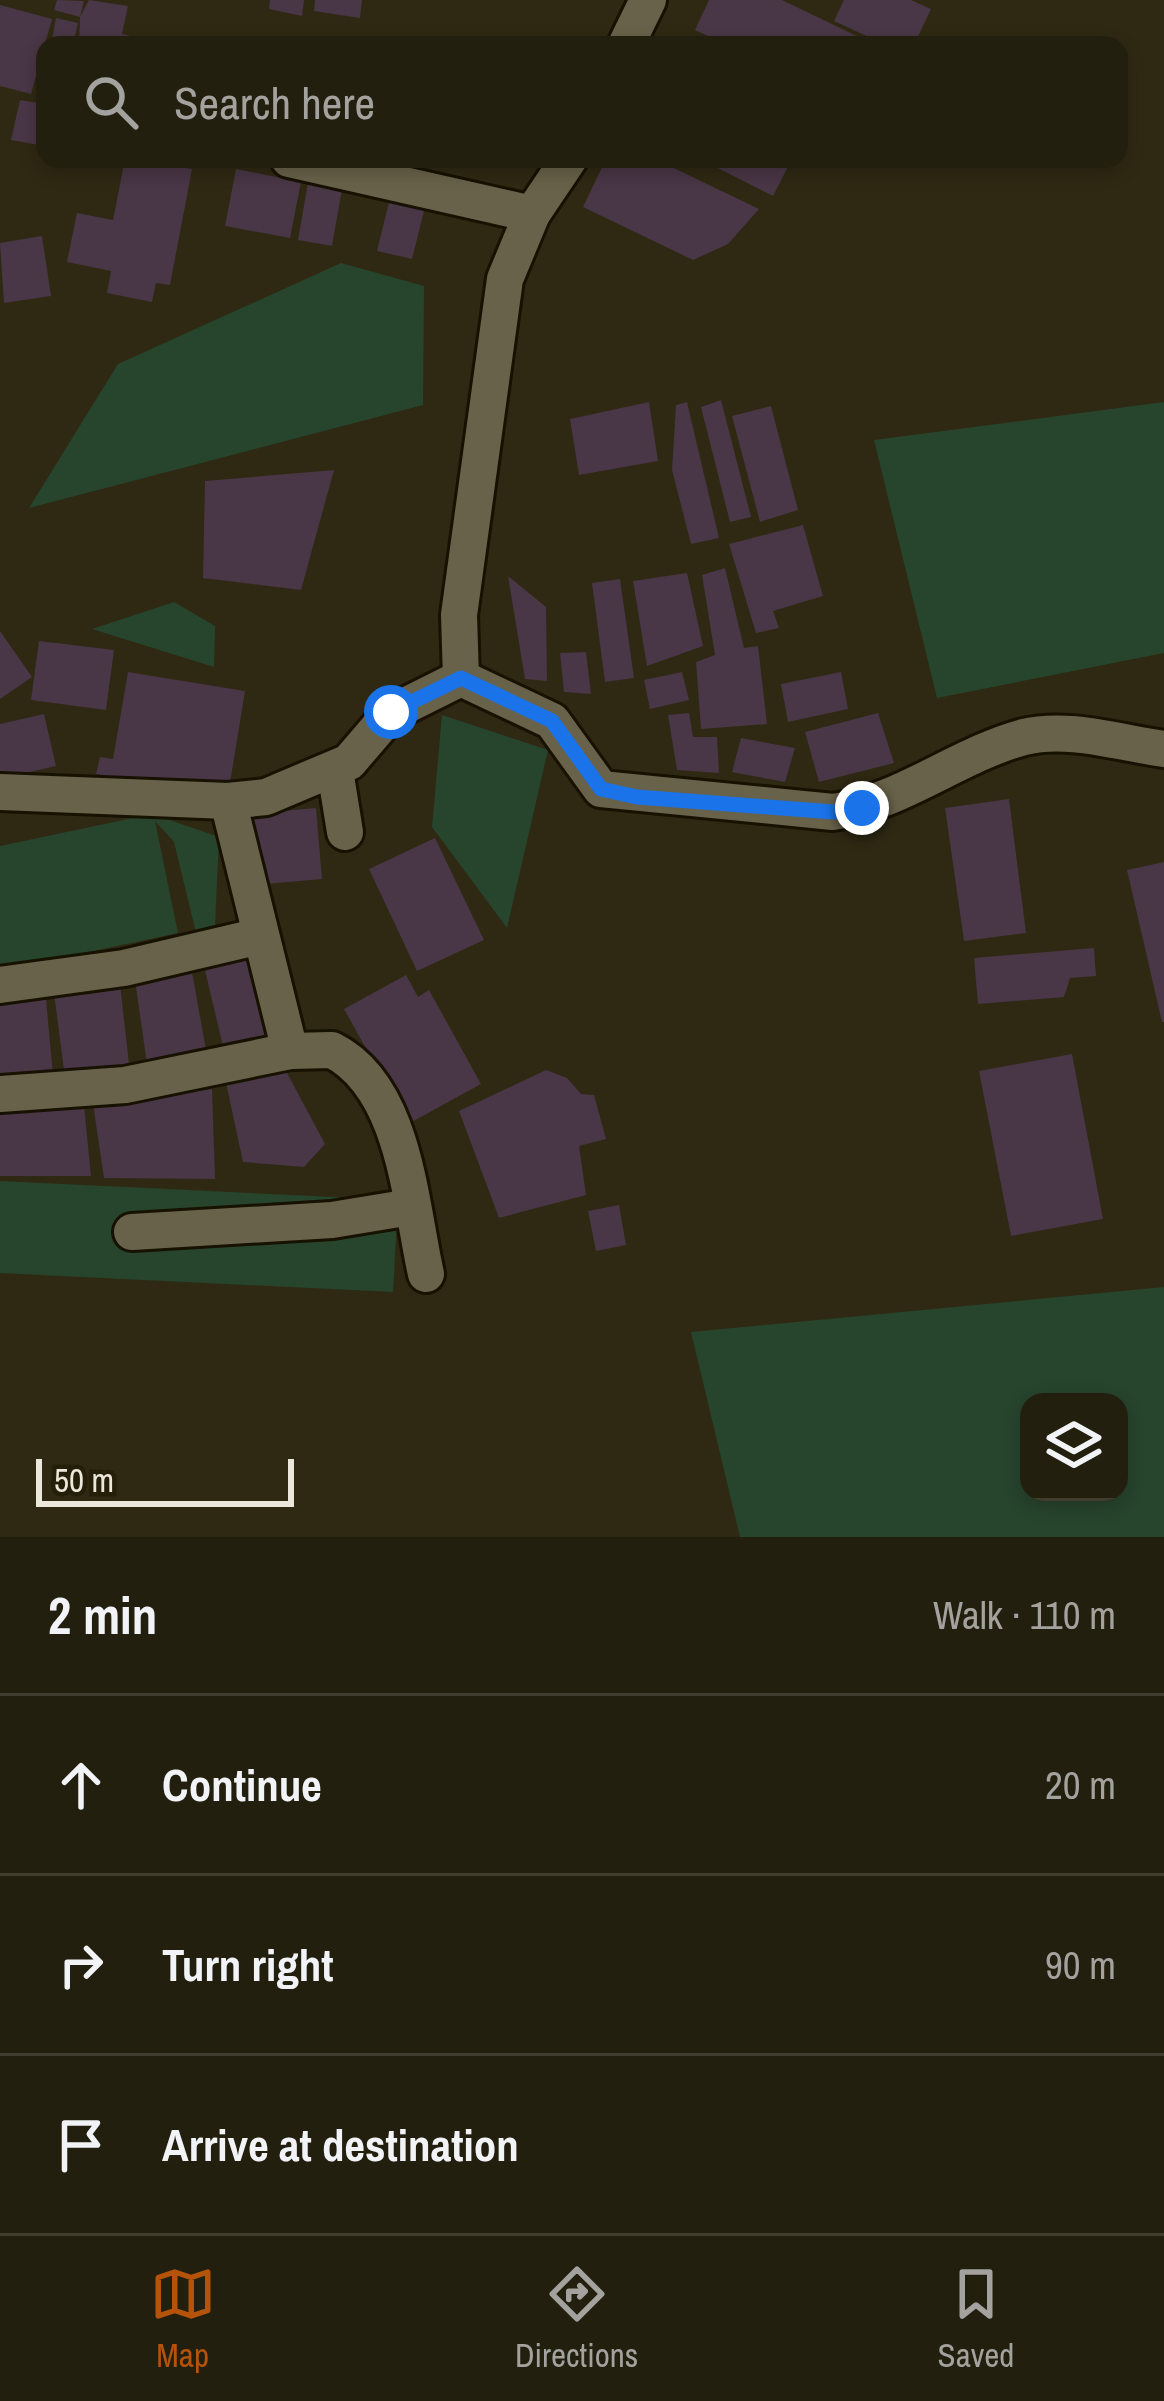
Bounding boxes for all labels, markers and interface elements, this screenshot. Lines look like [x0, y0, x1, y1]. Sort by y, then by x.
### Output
search box [36, 36, 1128, 168]
icon: search [78, 69, 144, 135]
text: Search here [174, 72, 375, 133]
route start [364, 685, 418, 739]
route end [835, 781, 889, 835]
map controls [1020, 1393, 1128, 1501]
button: layers [1020, 1393, 1128, 1501]
scale bar [36, 1453, 294, 1506]
text: 50 m [54, 1458, 114, 1502]
text: 2 min [48, 1581, 157, 1650]
text: Walk · 110 m [933, 1589, 1116, 1641]
icon: ahead [48, 1752, 114, 1818]
text: Continue [162, 1754, 322, 1815]
text: 20 m [1045, 1759, 1116, 1811]
icon: right [48, 1932, 114, 1998]
text: Turn right [162, 1934, 334, 1995]
text: 90 m [1045, 1939, 1116, 1991]
icon: arrive [48, 2112, 114, 2178]
text: Arrive at destination [162, 2114, 519, 2175]
tab: Map [150, 2261, 216, 2377]
tab: Directions [515, 2261, 638, 2377]
tab: Saved [938, 2261, 1014, 2377]

